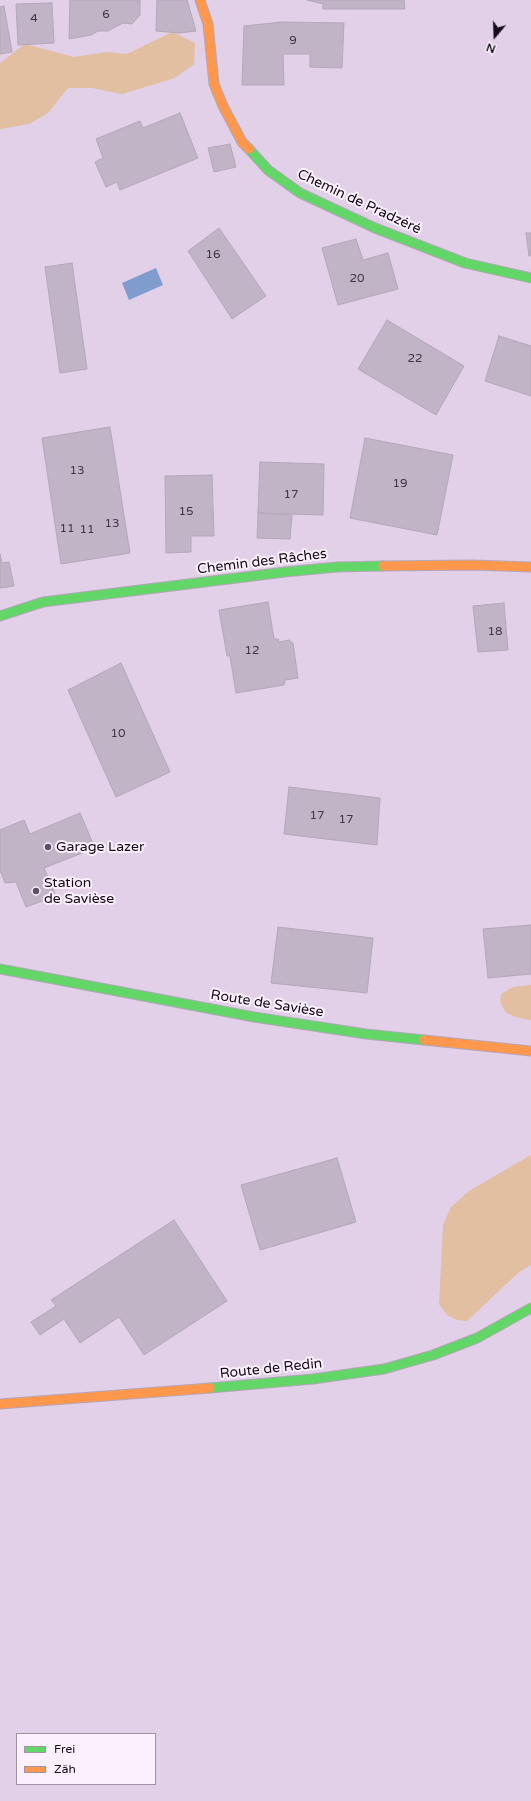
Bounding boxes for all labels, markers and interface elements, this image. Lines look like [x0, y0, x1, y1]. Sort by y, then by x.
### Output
house number: 6 [102, 8, 110, 22]
house number: 4 [30, 12, 38, 26]
north arrow [475, 16, 515, 56]
house number: 9 [289, 34, 297, 48]
text: N [485, 40, 497, 55]
street label: Chemin de Pradzéré [295, 166, 423, 238]
house number: 16 [205, 248, 221, 262]
house number: 20 [349, 272, 365, 286]
house number: 22 [407, 352, 423, 366]
house number: 13 [69, 464, 85, 478]
house number: 19 [392, 477, 408, 491]
house number: 17 [283, 488, 299, 502]
house number: 15 [178, 505, 194, 519]
house number: 13 [104, 517, 120, 531]
house number: 11 [59, 522, 75, 536]
house number: 11 [79, 523, 95, 537]
street label: Chemin des Râches [196, 546, 328, 578]
house number: 18 [487, 625, 503, 639]
house number: 12 [244, 644, 260, 658]
house number: 10 [110, 727, 126, 741]
house number: 17 [309, 809, 325, 823]
house number: 17 [338, 813, 354, 827]
place label: Garage Lazer [56, 839, 144, 855]
marker: Garage Lazer [43, 842, 53, 852]
place label: Station de Savièse [44, 875, 114, 908]
marker: Station de Savièse [31, 886, 41, 896]
street label: Route de Savièse [209, 987, 325, 1021]
street label: Route de Redin [219, 1355, 323, 1383]
legend [16, 1733, 156, 1785]
text: Frei [54, 1742, 75, 1756]
text: Zäh [54, 1762, 76, 1776]

